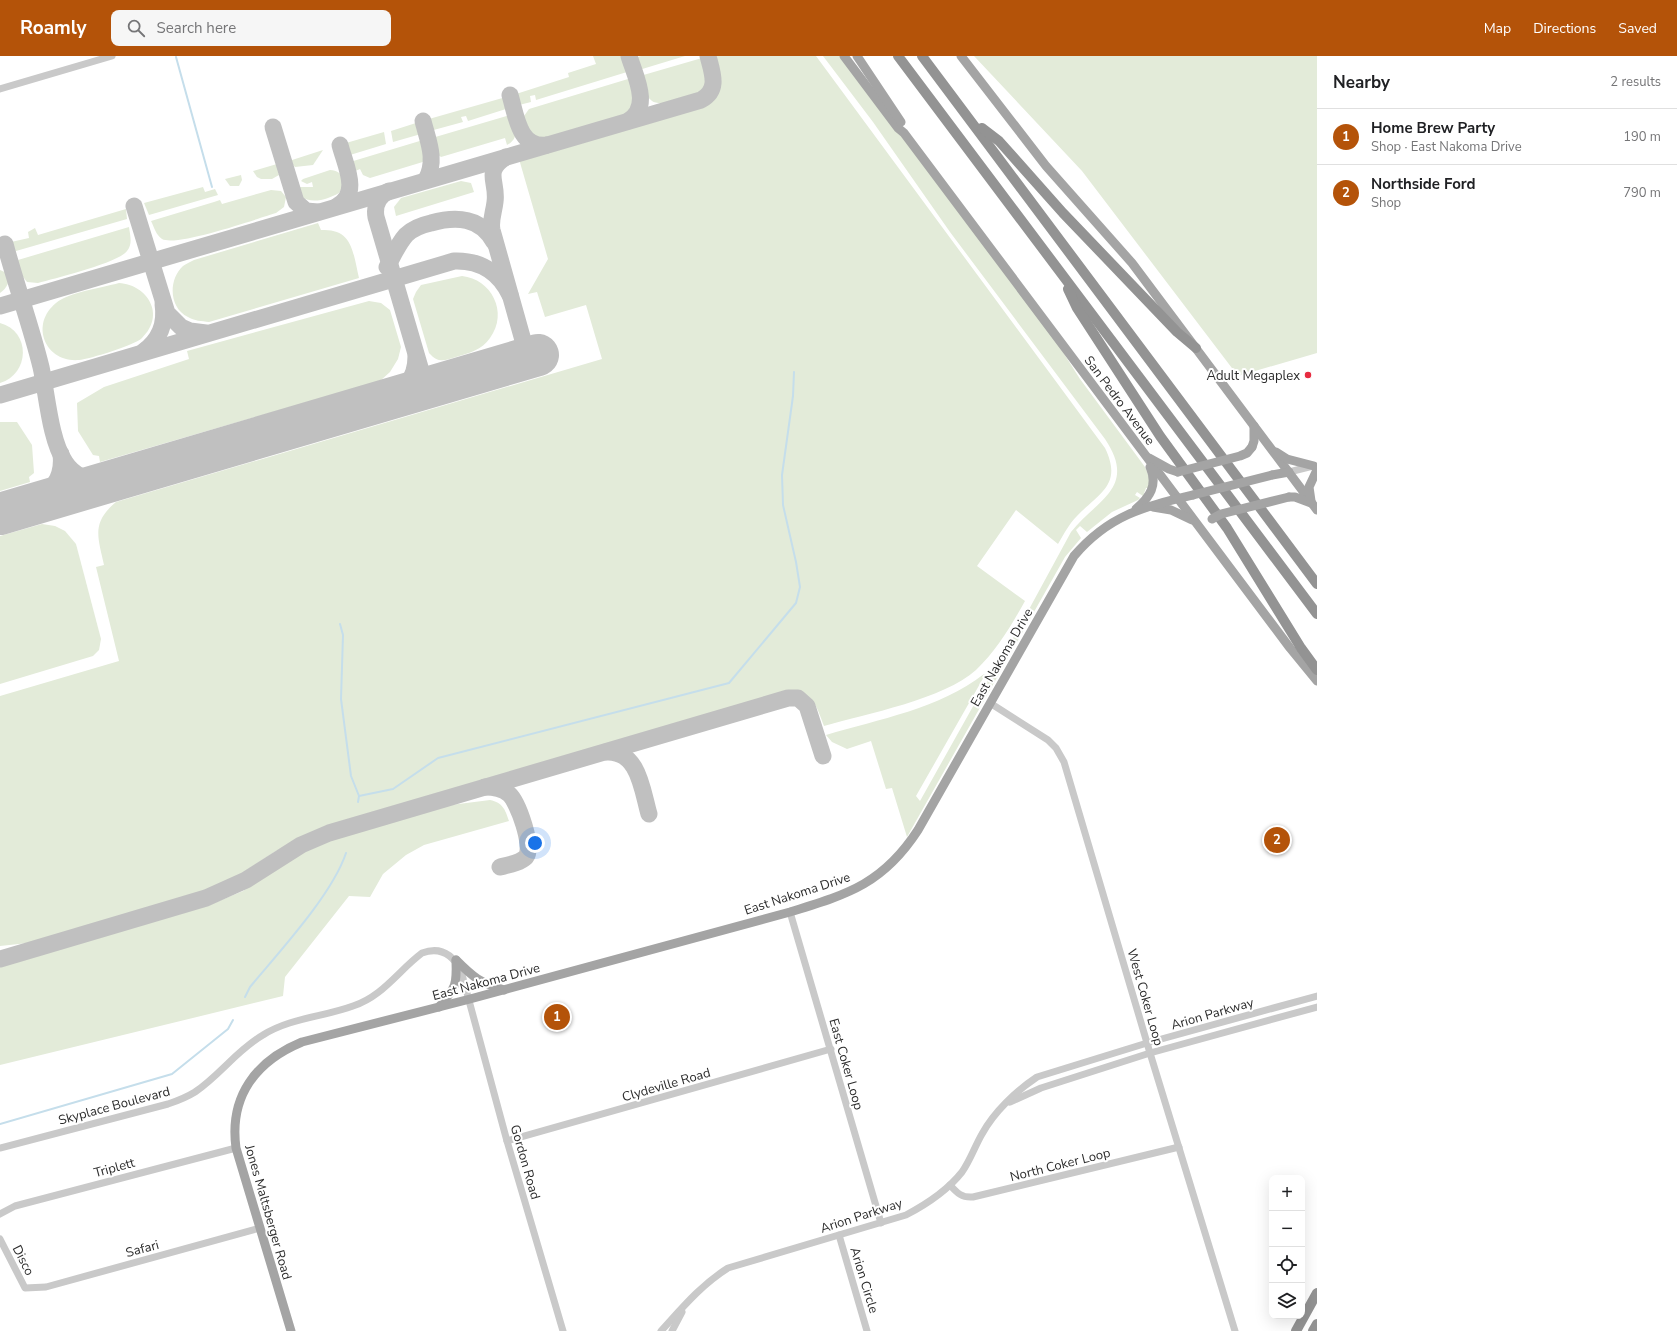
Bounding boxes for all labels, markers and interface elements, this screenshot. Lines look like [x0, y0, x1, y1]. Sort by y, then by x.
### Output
search box [111, 10, 391, 46]
text: Roamly [20, 15, 87, 41]
icon: search [125, 17, 147, 39]
text: Search here [157, 18, 236, 38]
text: Map [1484, 19, 1511, 38]
text: Directions [1533, 19, 1596, 38]
text: Saved [1618, 19, 1657, 38]
text: Nearby [1333, 71, 1390, 94]
text: 2 results [1610, 73, 1661, 91]
text: Home Brew Party [1371, 118, 1495, 138]
text: 1 [1342, 128, 1350, 146]
text: 190 m [1623, 128, 1661, 146]
text: Shop · East Nakoma Drive [1371, 138, 1522, 156]
text: Northside Ford [1371, 174, 1476, 194]
text: 2 [1342, 184, 1350, 202]
text: 790 m [1623, 184, 1661, 202]
text: Shop [1371, 194, 1401, 212]
street label: San Pedro Avenue [1080, 352, 1159, 449]
place label: Adult Megaplex [1207, 367, 1300, 385]
marker: Adult Megaplex [1303, 370, 1313, 380]
street label: East Nakoma Drive [966, 605, 1037, 710]
pin: 2 [1264, 825, 1290, 855]
your location [525, 833, 545, 853]
street label: East Nakoma Drive [742, 868, 853, 920]
street label: West Coker Loop [1123, 947, 1168, 1048]
street label: East Nakoma Drive [430, 959, 542, 1005]
street label: Arion Parkway [1169, 993, 1256, 1034]
pin: 1 [544, 1002, 570, 1032]
street label: East Coker Loop [824, 1016, 868, 1112]
street label: Clydeville Road [620, 1064, 713, 1106]
street label: Skyplace Boulevard [56, 1082, 172, 1130]
street label: Gordon Road [506, 1123, 544, 1202]
street label: Jones Maltsberger Road [240, 1142, 296, 1282]
street label: North Coker Loop [1008, 1144, 1112, 1186]
street label: Triplett [92, 1154, 137, 1182]
map controls [1269, 1175, 1305, 1319]
button: + [1269, 1175, 1305, 1211]
street label: Arion Parkway [818, 1194, 905, 1238]
button: − [1269, 1211, 1305, 1247]
street label: Safari [124, 1236, 161, 1262]
street label: Disco [8, 1242, 38, 1279]
street label: Arion Circle [845, 1245, 883, 1316]
button: locate [1269, 1247, 1305, 1283]
button: layers [1269, 1283, 1305, 1319]

